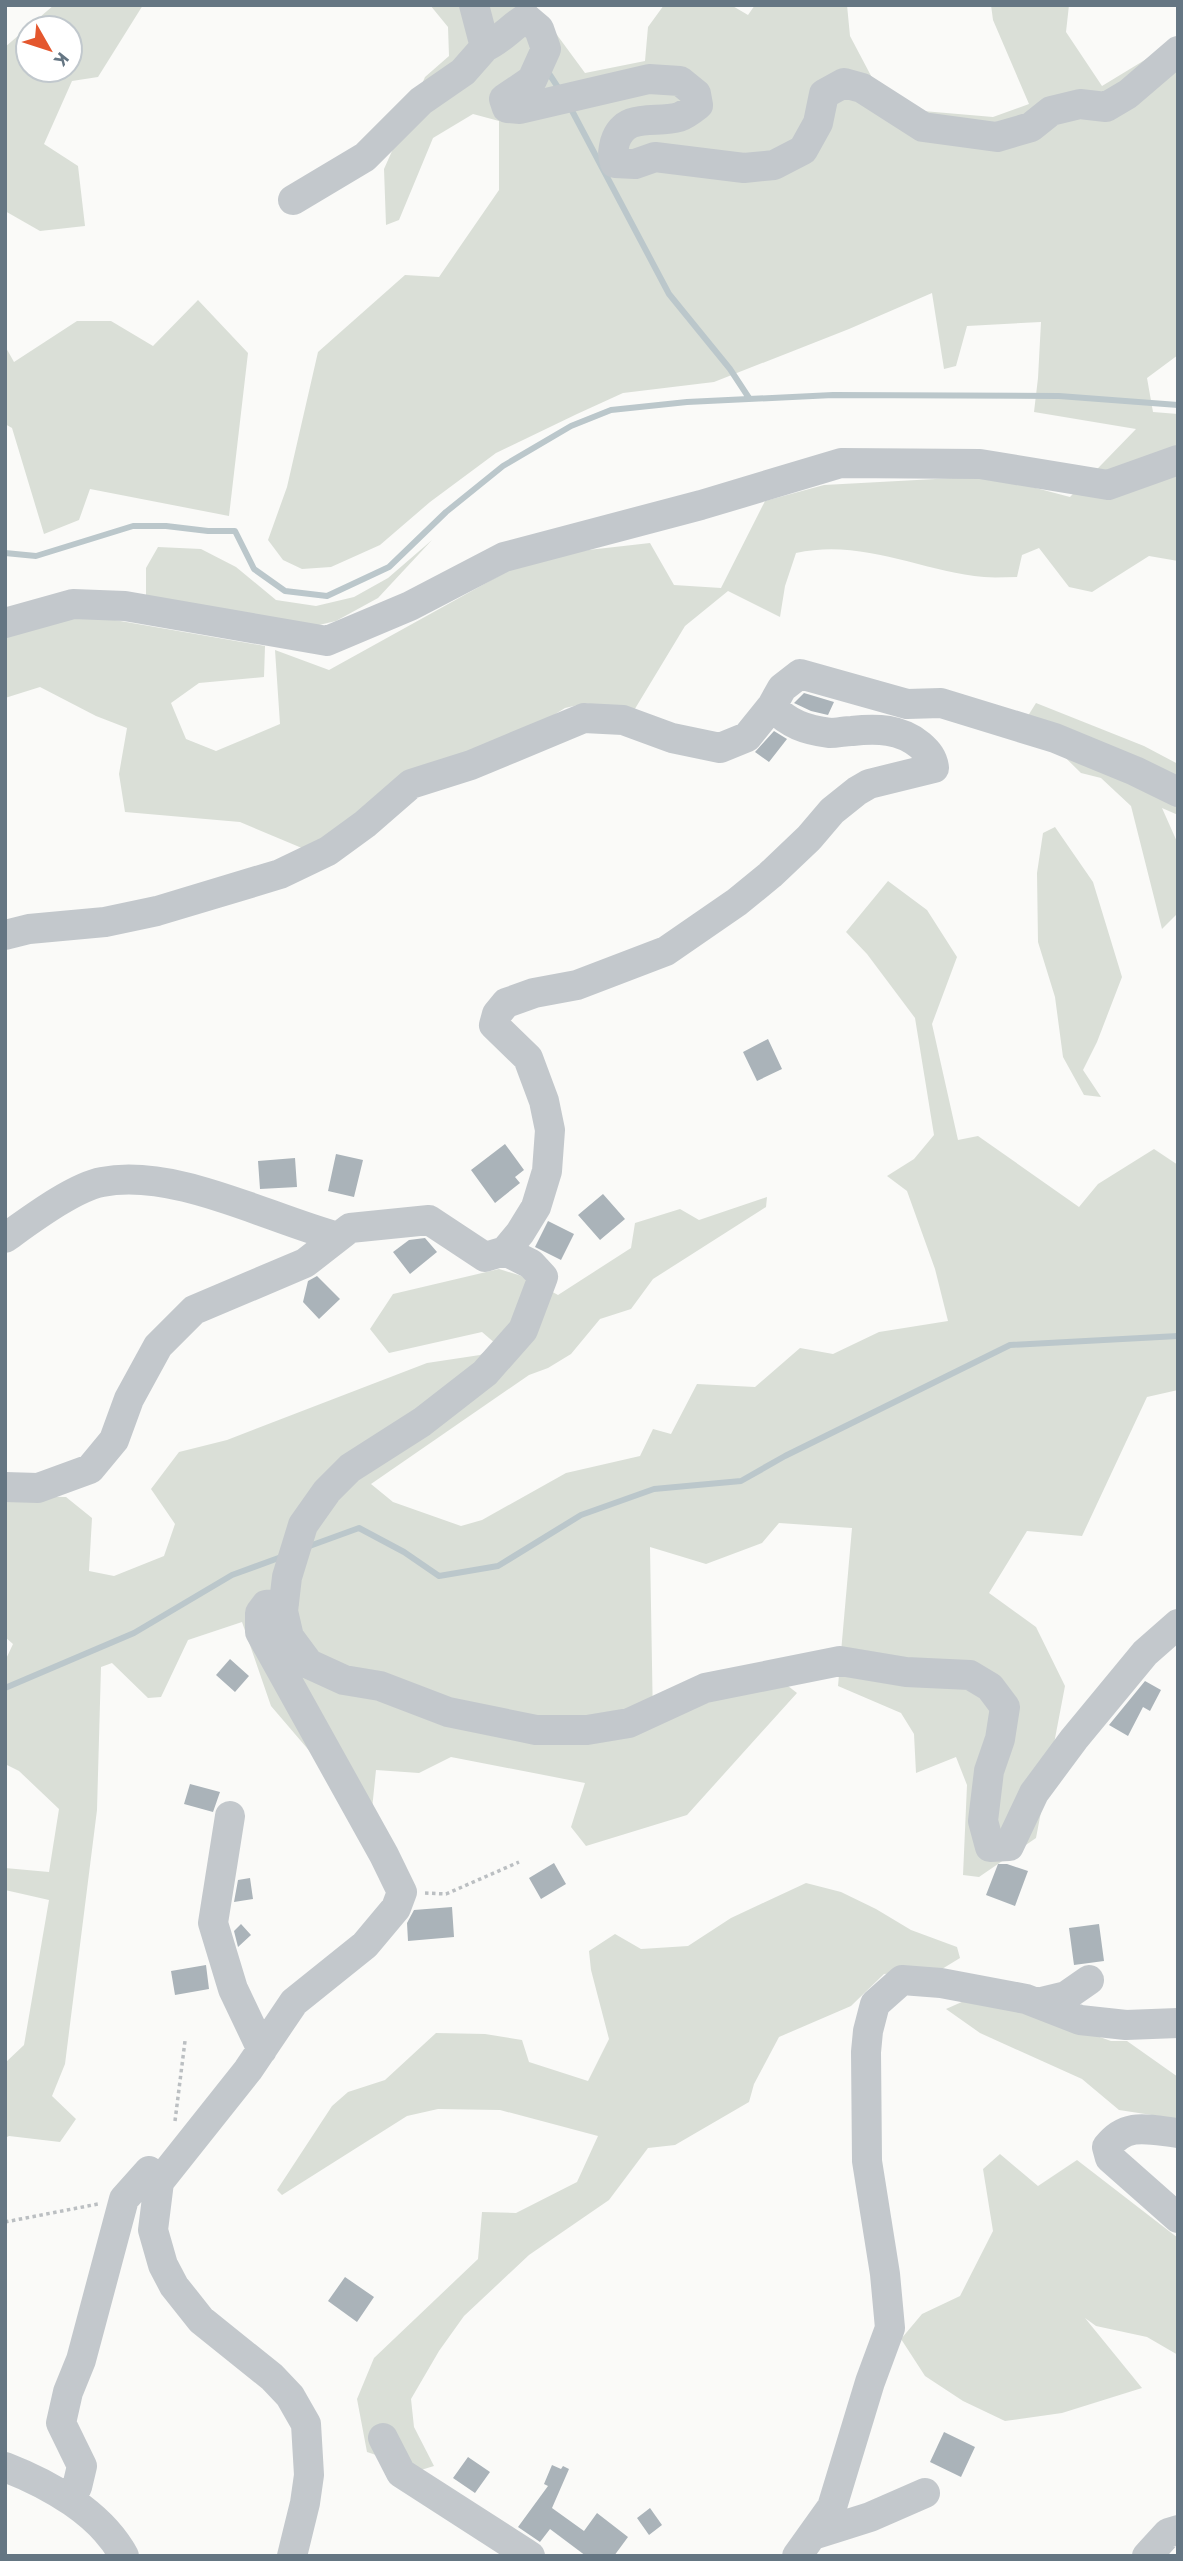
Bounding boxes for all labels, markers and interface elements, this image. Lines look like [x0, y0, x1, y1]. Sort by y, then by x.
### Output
north arrow [14, 14, 84, 84]
text: K [47, 46, 75, 72]

